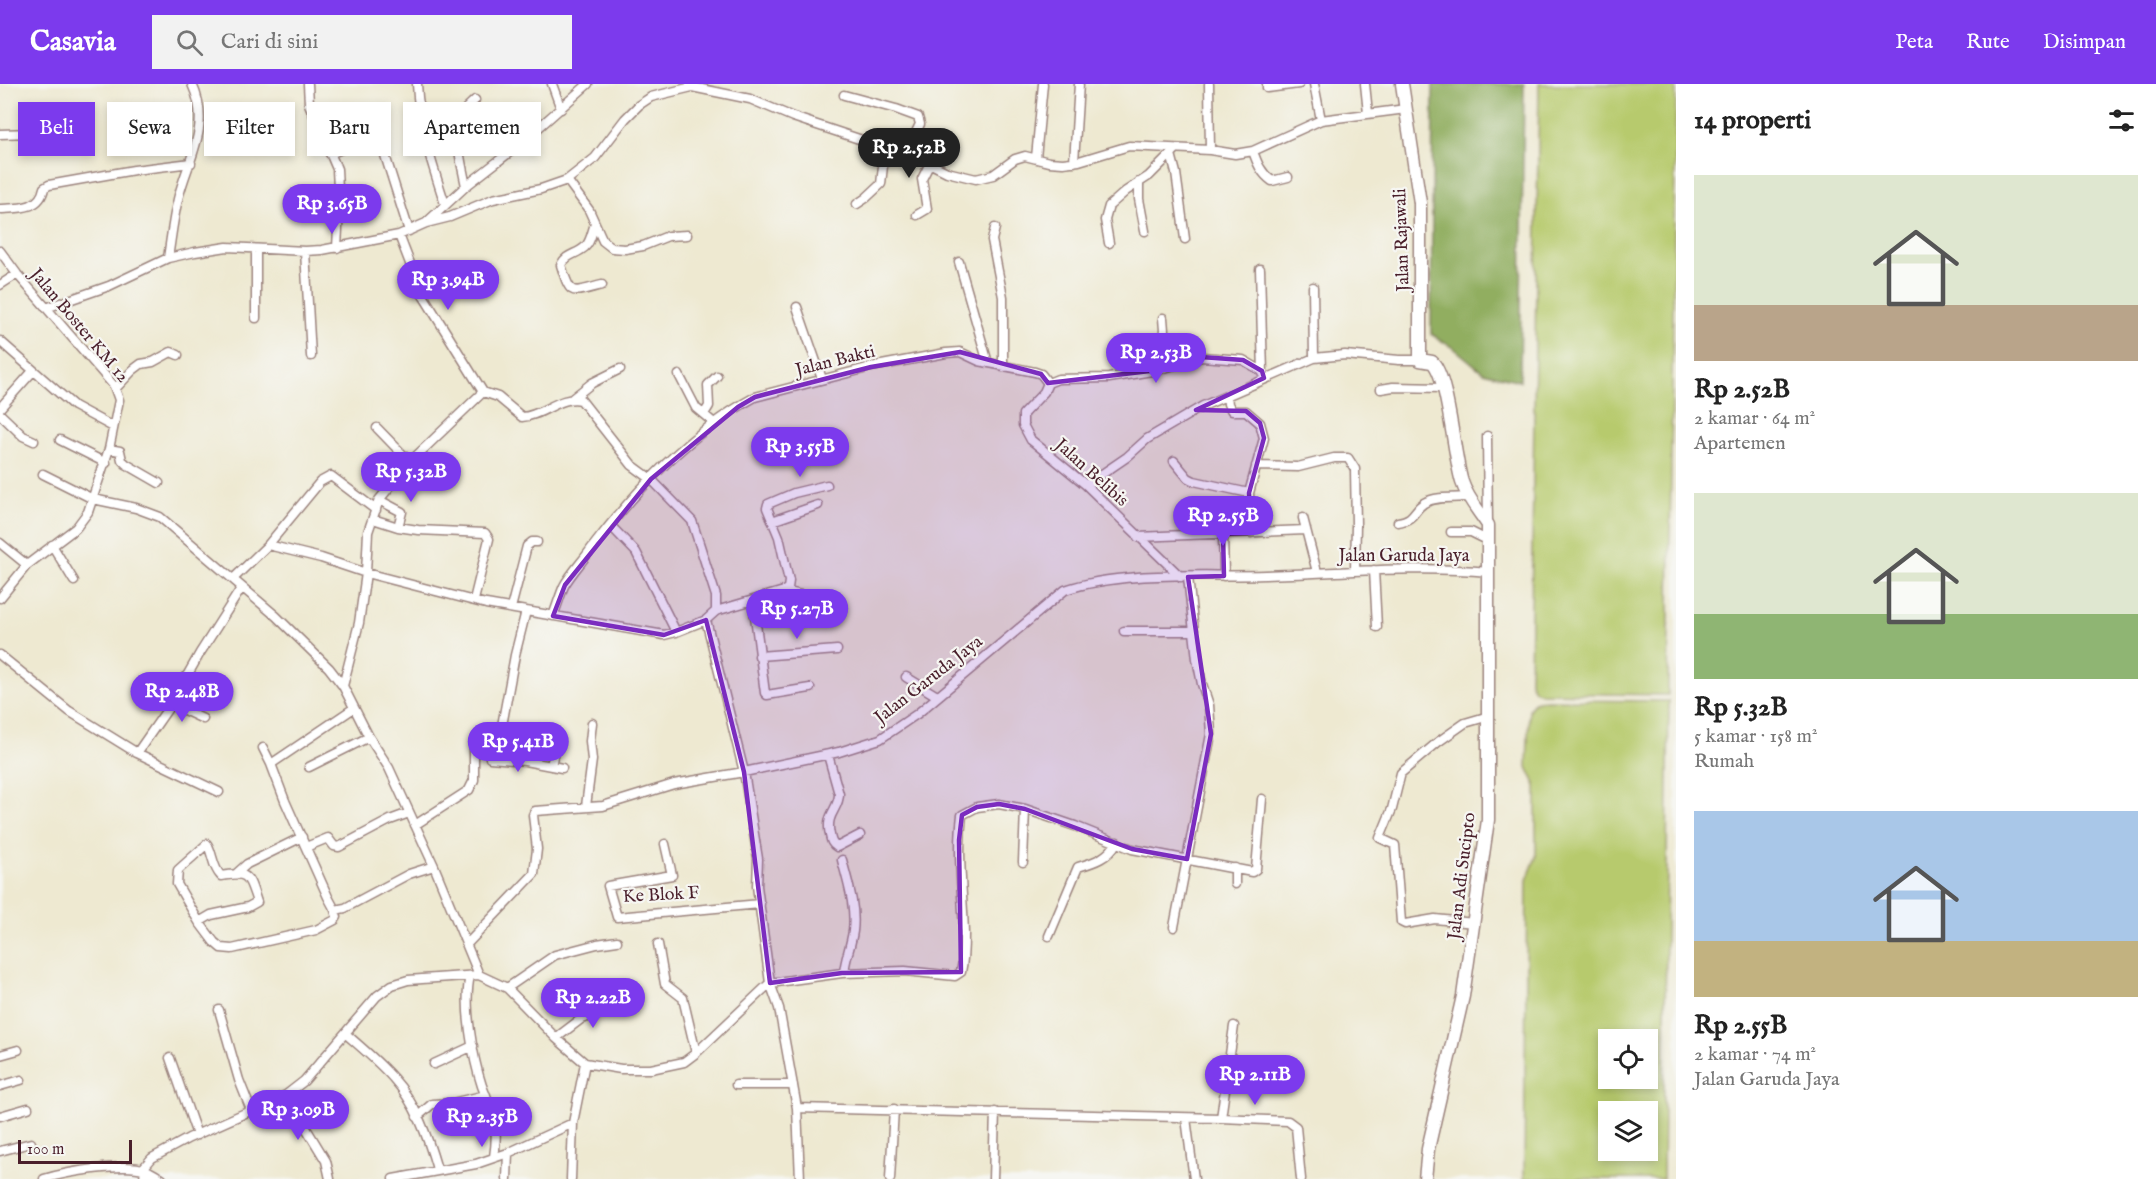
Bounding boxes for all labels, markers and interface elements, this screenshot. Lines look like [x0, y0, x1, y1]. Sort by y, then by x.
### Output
search box [152, 15, 572, 69]
text: Casavia [30, 25, 116, 60]
icon: search [173, 26, 206, 59]
text: Cari di sini [221, 28, 318, 56]
text: Peta [1895, 29, 1933, 56]
text: Rute [1966, 29, 2010, 56]
text: Disimpan [2043, 29, 2126, 56]
chip: Beli [18, 102, 95, 156]
chip: Sewa [107, 102, 192, 156]
chip: Filter [204, 102, 295, 156]
chip: Baru [307, 102, 391, 156]
chip: Apartemen [403, 102, 541, 156]
text: 14 properti [1694, 104, 1811, 137]
icon: filters [2105, 104, 2138, 137]
pin: Rp 2.52B [847, 128, 971, 179]
text: Rp 2.52B [872, 135, 946, 160]
pin: Rp 3.65B [270, 184, 394, 235]
street label: Jalan Rajawali [1389, 188, 1416, 294]
text: Rp 3.65B [297, 191, 368, 216]
icon: home [1862, 214, 1970, 322]
pin: Rp 3.94B [386, 260, 510, 311]
street label: Jalan Boster KM 12 [23, 262, 134, 388]
text: Rp 3.94B [411, 267, 485, 292]
pin: Rp 2.53B [1094, 333, 1218, 384]
street label: Jalan Bakti [791, 340, 878, 383]
text: Rp 2.53B [1120, 340, 1192, 365]
text: Rp 2.52B [1694, 373, 1790, 406]
text: 2 kamar · 64 m² [1694, 406, 1815, 431]
pin: Rp 3.55B [738, 427, 862, 478]
text: Apartemen [1694, 431, 1786, 456]
street label: Jalan Belibis [1048, 433, 1133, 512]
text: Rp 3.55B [765, 434, 835, 459]
pin: Rp 5.32B [349, 452, 473, 503]
text: Rp 5.32B [375, 459, 447, 484]
pin: Rp 2.55B [1161, 496, 1285, 547]
text: Rp 2.55B [1187, 503, 1259, 528]
icon: home [1862, 532, 1970, 640]
street label: Jalan Garuda Jaya [1336, 545, 1470, 568]
pin: Rp 5.27B [735, 589, 859, 640]
text: Rp 5.27B [760, 596, 834, 621]
street label: Jalan Garuda Jaya [869, 631, 988, 731]
pin: Rp 2.48B [120, 672, 244, 723]
text: Rp 2.48B [144, 679, 220, 704]
text: Rp 5.32B [1694, 691, 1788, 724]
pin: Rp 5.41B [456, 722, 580, 773]
text: 5 kamar · 158 m² [1694, 724, 1817, 749]
text: Rp 5.41B [482, 729, 554, 754]
text: Rumah [1694, 749, 1754, 774]
street label: Jalan Adi Sucipto [1443, 811, 1482, 943]
icon: home [1862, 850, 1970, 958]
street label: Ke Blok F [622, 882, 700, 909]
pin: Rp 2.22B [531, 978, 655, 1029]
text: Rp 2.22B [555, 985, 631, 1010]
text: Rp 2.55B [1694, 1009, 1787, 1042]
map controls [1598, 1029, 1658, 1161]
button: locate [1598, 1029, 1658, 1089]
text: 2 kamar · 74 m² [1694, 1042, 1816, 1067]
pin: Rp 2.11B [1193, 1055, 1317, 1106]
text: Rp 2.11B [1219, 1062, 1291, 1087]
text: Jalan Garuda Jaya [1694, 1067, 1840, 1092]
pin: Rp 3.09B [236, 1090, 360, 1141]
text: Rp 3.09B [261, 1097, 335, 1122]
pin: Rp 2.35B [420, 1097, 544, 1148]
button: layers [1598, 1101, 1658, 1161]
text: Rp 2.35B [446, 1104, 518, 1129]
scale bar [18, 1137, 132, 1164]
text: 100 m [27, 1140, 64, 1160]

